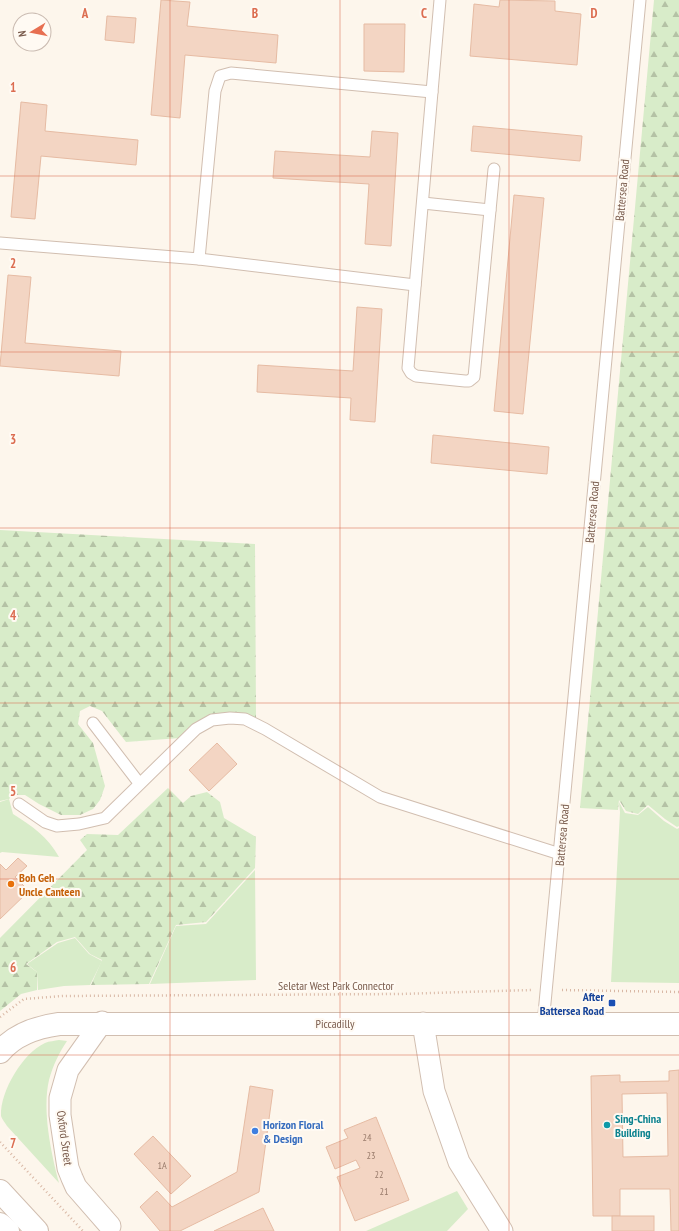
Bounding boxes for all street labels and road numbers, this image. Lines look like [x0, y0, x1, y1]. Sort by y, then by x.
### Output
street label: Battersea Road [612, 158, 632, 222]
street label: Battersea Road [582, 480, 602, 544]
street label: Battersea Road [552, 803, 572, 867]
street label: Seletar West Park Connector [278, 978, 395, 993]
street label: Piccadilly [315, 1016, 355, 1031]
street label: Oxford Street [54, 1110, 76, 1167]

